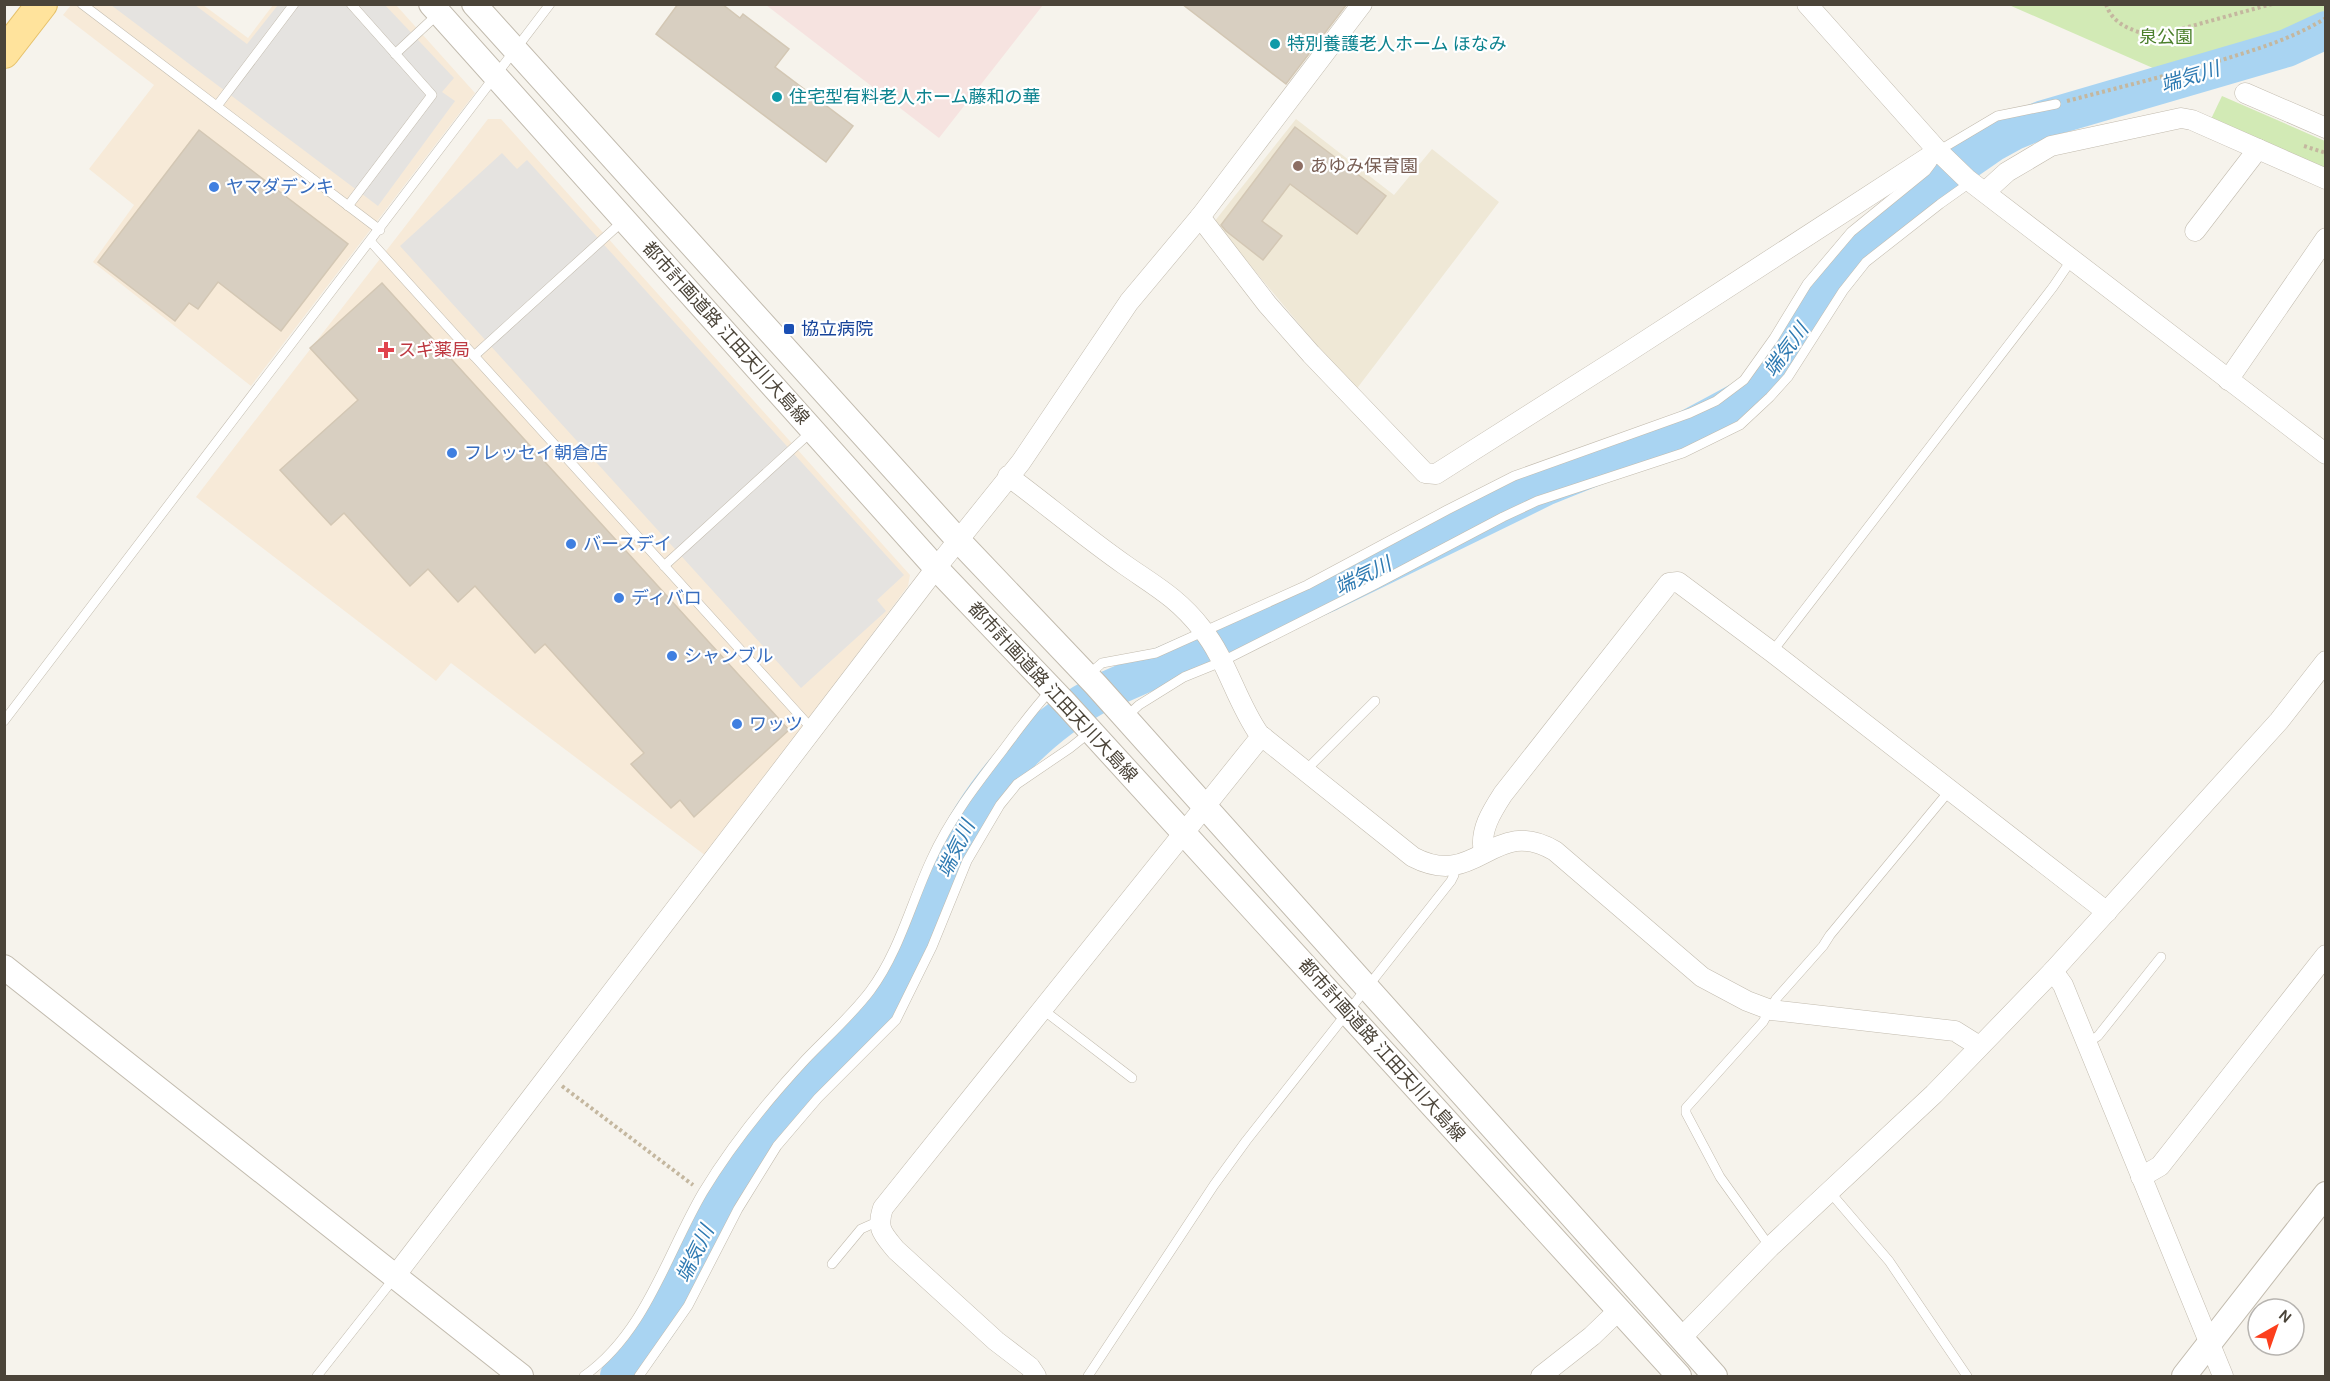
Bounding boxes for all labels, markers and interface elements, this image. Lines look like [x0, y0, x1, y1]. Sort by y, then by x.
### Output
park label: 泉公園 [2139, 26, 2193, 48]
place label: 特別養護老人ホーム ほなみ [1287, 33, 1507, 55]
marker: 特別養護老人ホーム ほなみ [1268, 37, 1282, 51]
water label: 端気川 [2158, 57, 2224, 97]
place label: 住宅型有料老人ホーム藤和の華 [789, 86, 1040, 108]
marker: 住宅型有料老人ホーム藤和の華 [770, 90, 784, 104]
place label: あゆみ保育園 [1310, 155, 1418, 177]
marker: あゆみ保育園 [1291, 159, 1305, 173]
place label: ヤマダデンキ [226, 176, 334, 198]
marker: ヤマダデンキ [207, 180, 221, 194]
street label: 都市計画道路 江田天川大島線 [638, 237, 814, 429]
water label: 端気川 [1759, 317, 1814, 381]
place label: 協立病院 [801, 318, 873, 340]
marker: 協立病院 [782, 322, 796, 336]
place label: スギ薬局 [398, 339, 470, 361]
marker: スギ薬局 [379, 343, 393, 357]
place label: フレッセイ朝倉店 [464, 442, 608, 464]
marker: フレッセイ朝倉店 [445, 446, 459, 460]
place label: バースデイ [583, 533, 672, 555]
marker: バースデイ [564, 537, 578, 551]
water label: 端気川 [1331, 552, 1397, 599]
place label: ディバロ [631, 587, 702, 609]
marker: ディバロ [612, 591, 626, 605]
street label: 都市計画道路 江田天川大島線 [964, 597, 1142, 787]
place label: シャンブル [684, 645, 773, 667]
marker: シャンブル [665, 649, 679, 663]
place label: ワッツ [749, 713, 803, 735]
marker: ワッツ [730, 717, 744, 731]
water label: 端気川 [933, 815, 980, 881]
street label: 都市計画道路 江田天川大島線 [1294, 954, 1470, 1146]
water label: 端気川 [672, 1220, 719, 1286]
north arrow [2246, 1297, 2306, 1357]
text: N [2275, 1305, 2296, 1327]

